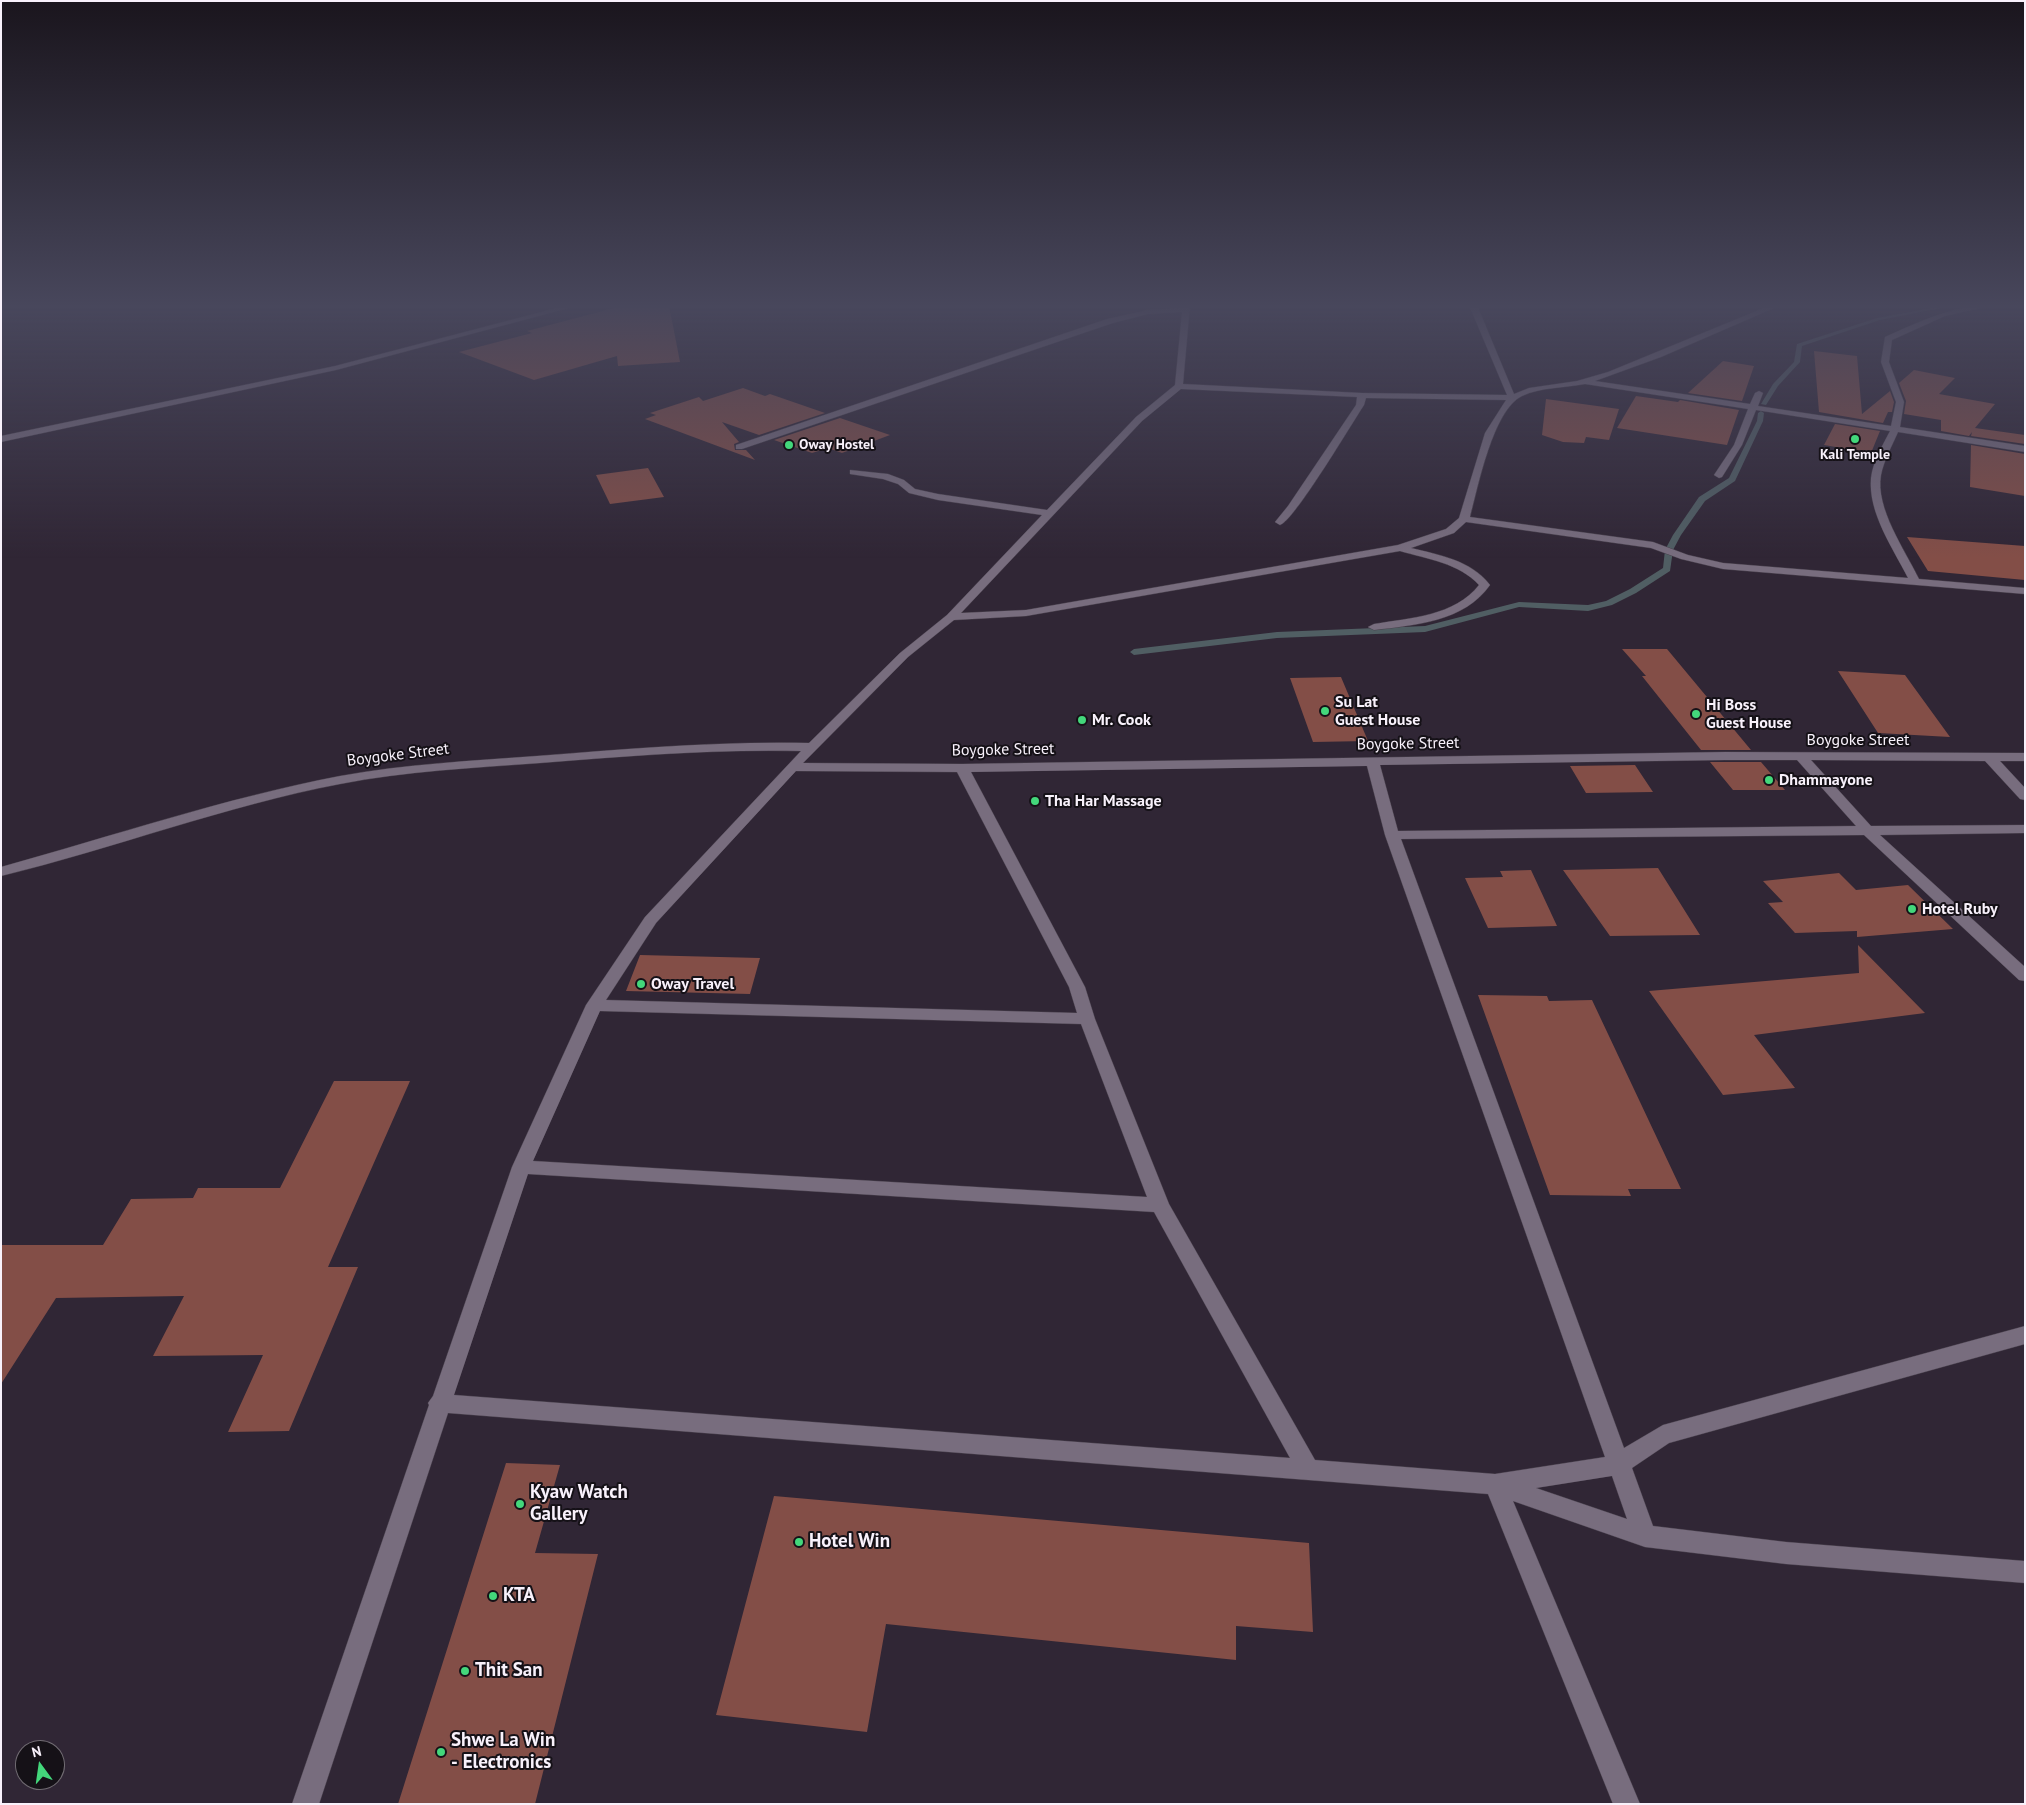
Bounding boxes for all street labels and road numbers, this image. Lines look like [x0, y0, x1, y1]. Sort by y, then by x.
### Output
street label: Boygoke Street [1807, 730, 1909, 750]
street label: Boygoke Street [1356, 734, 1460, 754]
street label: Boygoke Street [346, 739, 450, 771]
street label: Boygoke Street [951, 740, 1055, 760]

